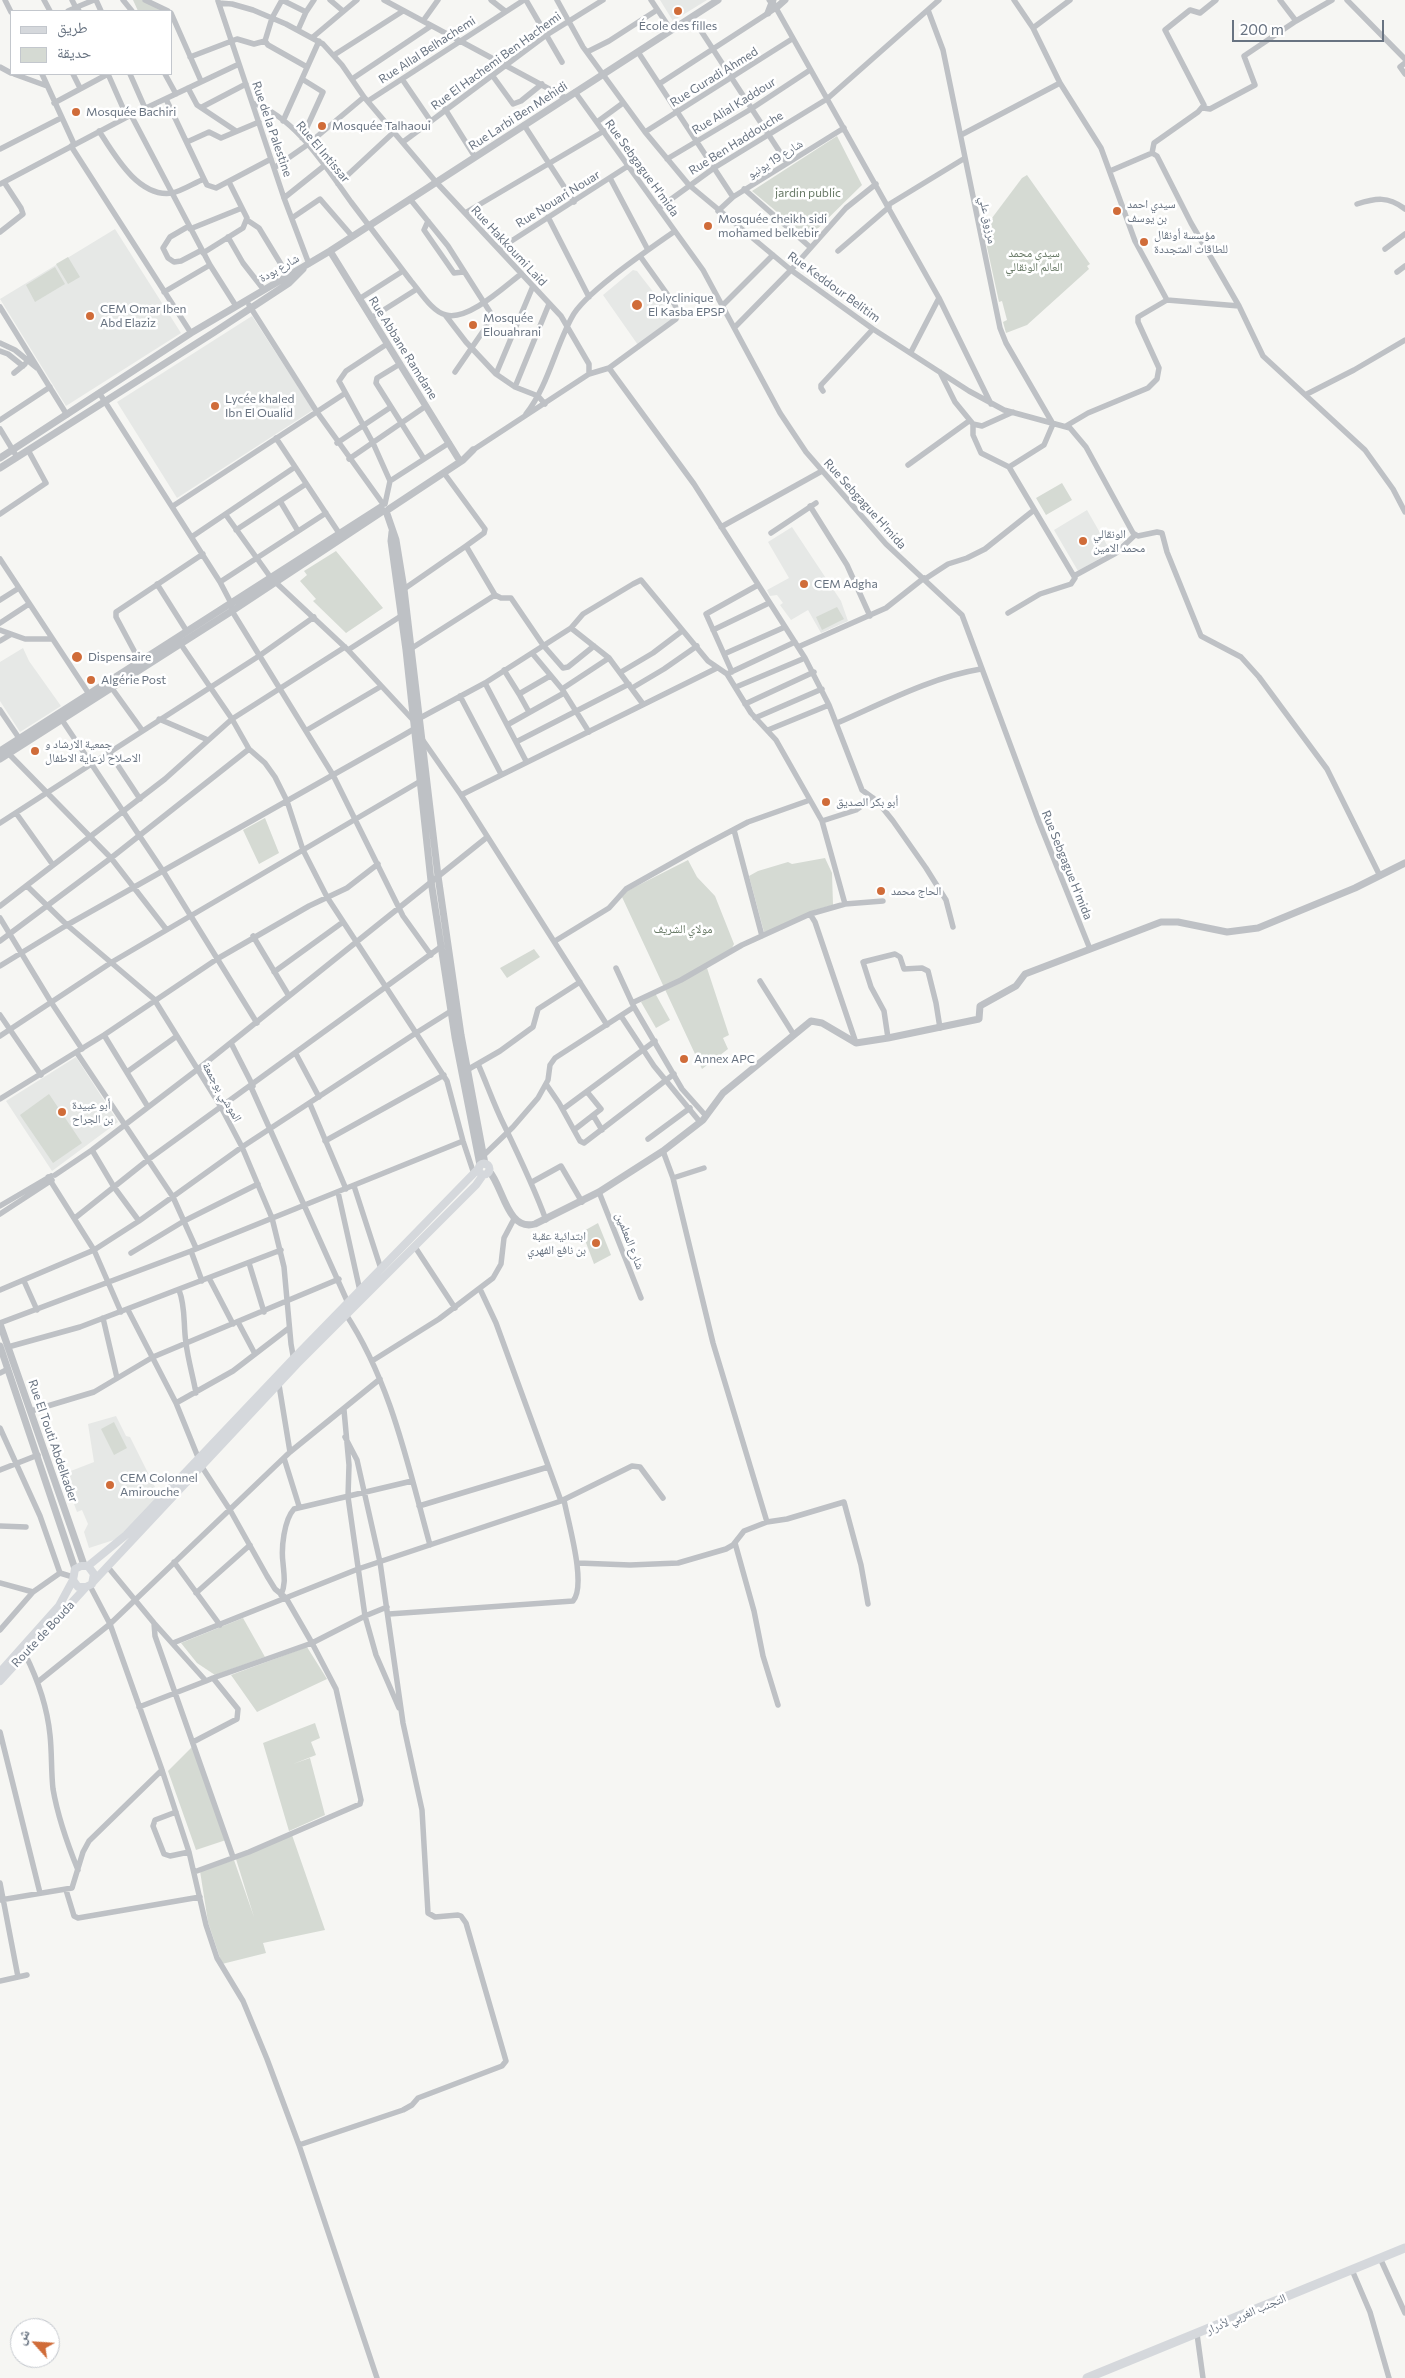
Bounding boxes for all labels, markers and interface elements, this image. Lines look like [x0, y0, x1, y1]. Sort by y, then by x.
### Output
marker: École des filles [672, 5, 684, 17]
street label: Rue El Hachemi Ben Hachemi [428, 9, 564, 113]
legend [10, 10, 172, 75]
scale bar [1235, 10, 1388, 42]
street label: Rue Allal Belhachemi [376, 13, 478, 87]
text: طريق [57, 18, 88, 36]
place label: École des filles [639, 19, 717, 33]
text: 200 m [1240, 20, 1284, 38]
text: حديقة [57, 43, 91, 61]
street label: Rue Guradi Ahmed [667, 44, 761, 110]
street label: Rue Alial Kaddour [689, 74, 779, 138]
street label: Rue de la Palestine [249, 79, 295, 179]
street label: Rue Larbi Ben Mehidi [466, 79, 570, 153]
place label: Mosquée Bachiri [86, 105, 176, 119]
marker: Mosquée Bachiri [70, 106, 82, 118]
street label: Rue Ben Haddouche [686, 108, 786, 178]
street label: Rue Sebgague H'mida [602, 117, 682, 219]
street label: Rue El Intissar [293, 118, 353, 186]
place label: Mosquée Talhaoui [332, 119, 431, 133]
marker: Mosquée Talhaoui [316, 120, 328, 132]
street label: شارع 19 يونيو [745, 136, 805, 182]
street label: Rue Nouari Nouar [513, 167, 603, 231]
park label: jardin public [775, 186, 841, 200]
street label: مرزوق علي [976, 195, 1000, 245]
place label: سيدي احمد بن يوسف [1127, 197, 1176, 225]
street label: Rue Hakkoumi Laid [468, 203, 550, 289]
marker: سيدي احمد بن يوسف [1111, 205, 1123, 217]
place label: Mosquée cheikh sidi mohamed belkebir [718, 212, 827, 240]
marker: Mosquée cheikh sidi mohamed belkebir [702, 220, 714, 232]
place label: مؤسسة أونڨال للطاقات المتجددة [1154, 228, 1228, 256]
marker: مؤسسة أونڨال للطاقات المتجددة [1138, 236, 1150, 248]
park label: سيدي محمد العالم الونقالي [1005, 246, 1063, 274]
street label: Rue Keddour Belitim [785, 249, 883, 325]
street label: شارع بودة [256, 251, 302, 285]
place label: Polyclinique El Kasba EPSP [648, 291, 725, 319]
street label: Rue Abbane Ramdane [365, 294, 441, 402]
marker: Polyclinique El Kasba EPSP [630, 298, 644, 312]
place label: CEM Omar Iben Abd Elaziz [100, 302, 186, 330]
marker: CEM Omar Iben Abd Elaziz [84, 310, 96, 322]
place label: Mosquée Elouahrani [483, 311, 541, 339]
marker: Mosquée Elouahrani [467, 319, 479, 331]
place label: Lycée khaled Ibn El Oualid [225, 392, 294, 420]
marker: Lycée khaled Ibn El Oualid [209, 400, 221, 412]
street label: Rue Sebgague H'mida [821, 456, 909, 552]
place label: الونقالي محمد الامين [1093, 527, 1145, 555]
marker: الونقالي محمد الامين [1077, 535, 1089, 547]
place label: CEM Adgha [814, 577, 878, 591]
marker: CEM Adgha [798, 578, 810, 590]
marker: Dispensaire [70, 650, 84, 664]
place label: Dispensaire [88, 650, 151, 664]
place label: Algérie Post [101, 673, 166, 687]
marker: Algérie Post [85, 674, 97, 686]
place label: جمعية الارشاد و الاصلاح لرعاية الاطفال [45, 737, 141, 765]
marker: جمعية الارشاد و الاصلاح لرعاية الاطفال [29, 745, 41, 757]
place label: أبو بكر الصديق [836, 795, 898, 809]
marker: أبو بكر الصديق [820, 796, 832, 808]
street label: Rue Sebgague H'mida [1039, 808, 1095, 922]
place label: الحاج محمد [891, 884, 941, 898]
marker: الحاج محمد [875, 885, 887, 897]
park label: مولاي الشريف [653, 922, 713, 936]
place label: Annex APC [694, 1052, 755, 1066]
marker: Annex APC [678, 1053, 690, 1065]
street label: الموشي بوجمعة [199, 1060, 245, 1124]
place label: أبو عبيدة بن الجراح [72, 1098, 113, 1126]
marker: أبو عبيدة بن الجراح [56, 1106, 68, 1118]
street label: شارع المعلمين [613, 1211, 647, 1271]
place label: ابتدائية عقبة بن نافع الفهري [527, 1229, 586, 1257]
marker: ابتدائية عقبة بن نافع الفهري [590, 1237, 602, 1249]
street label: Rue El Touti Abdelkader [25, 1378, 81, 1504]
place label: CEM Colonnel Amirouche [120, 1471, 198, 1499]
marker: CEM Colonnel Amirouche [104, 1479, 116, 1491]
street label: Route de Bouda [9, 1598, 77, 1670]
street label: التجنب الغربي لأدرار [1204, 2291, 1288, 2337]
north arrow [10, 2318, 60, 2368]
text: ش [11, 2326, 33, 2347]

